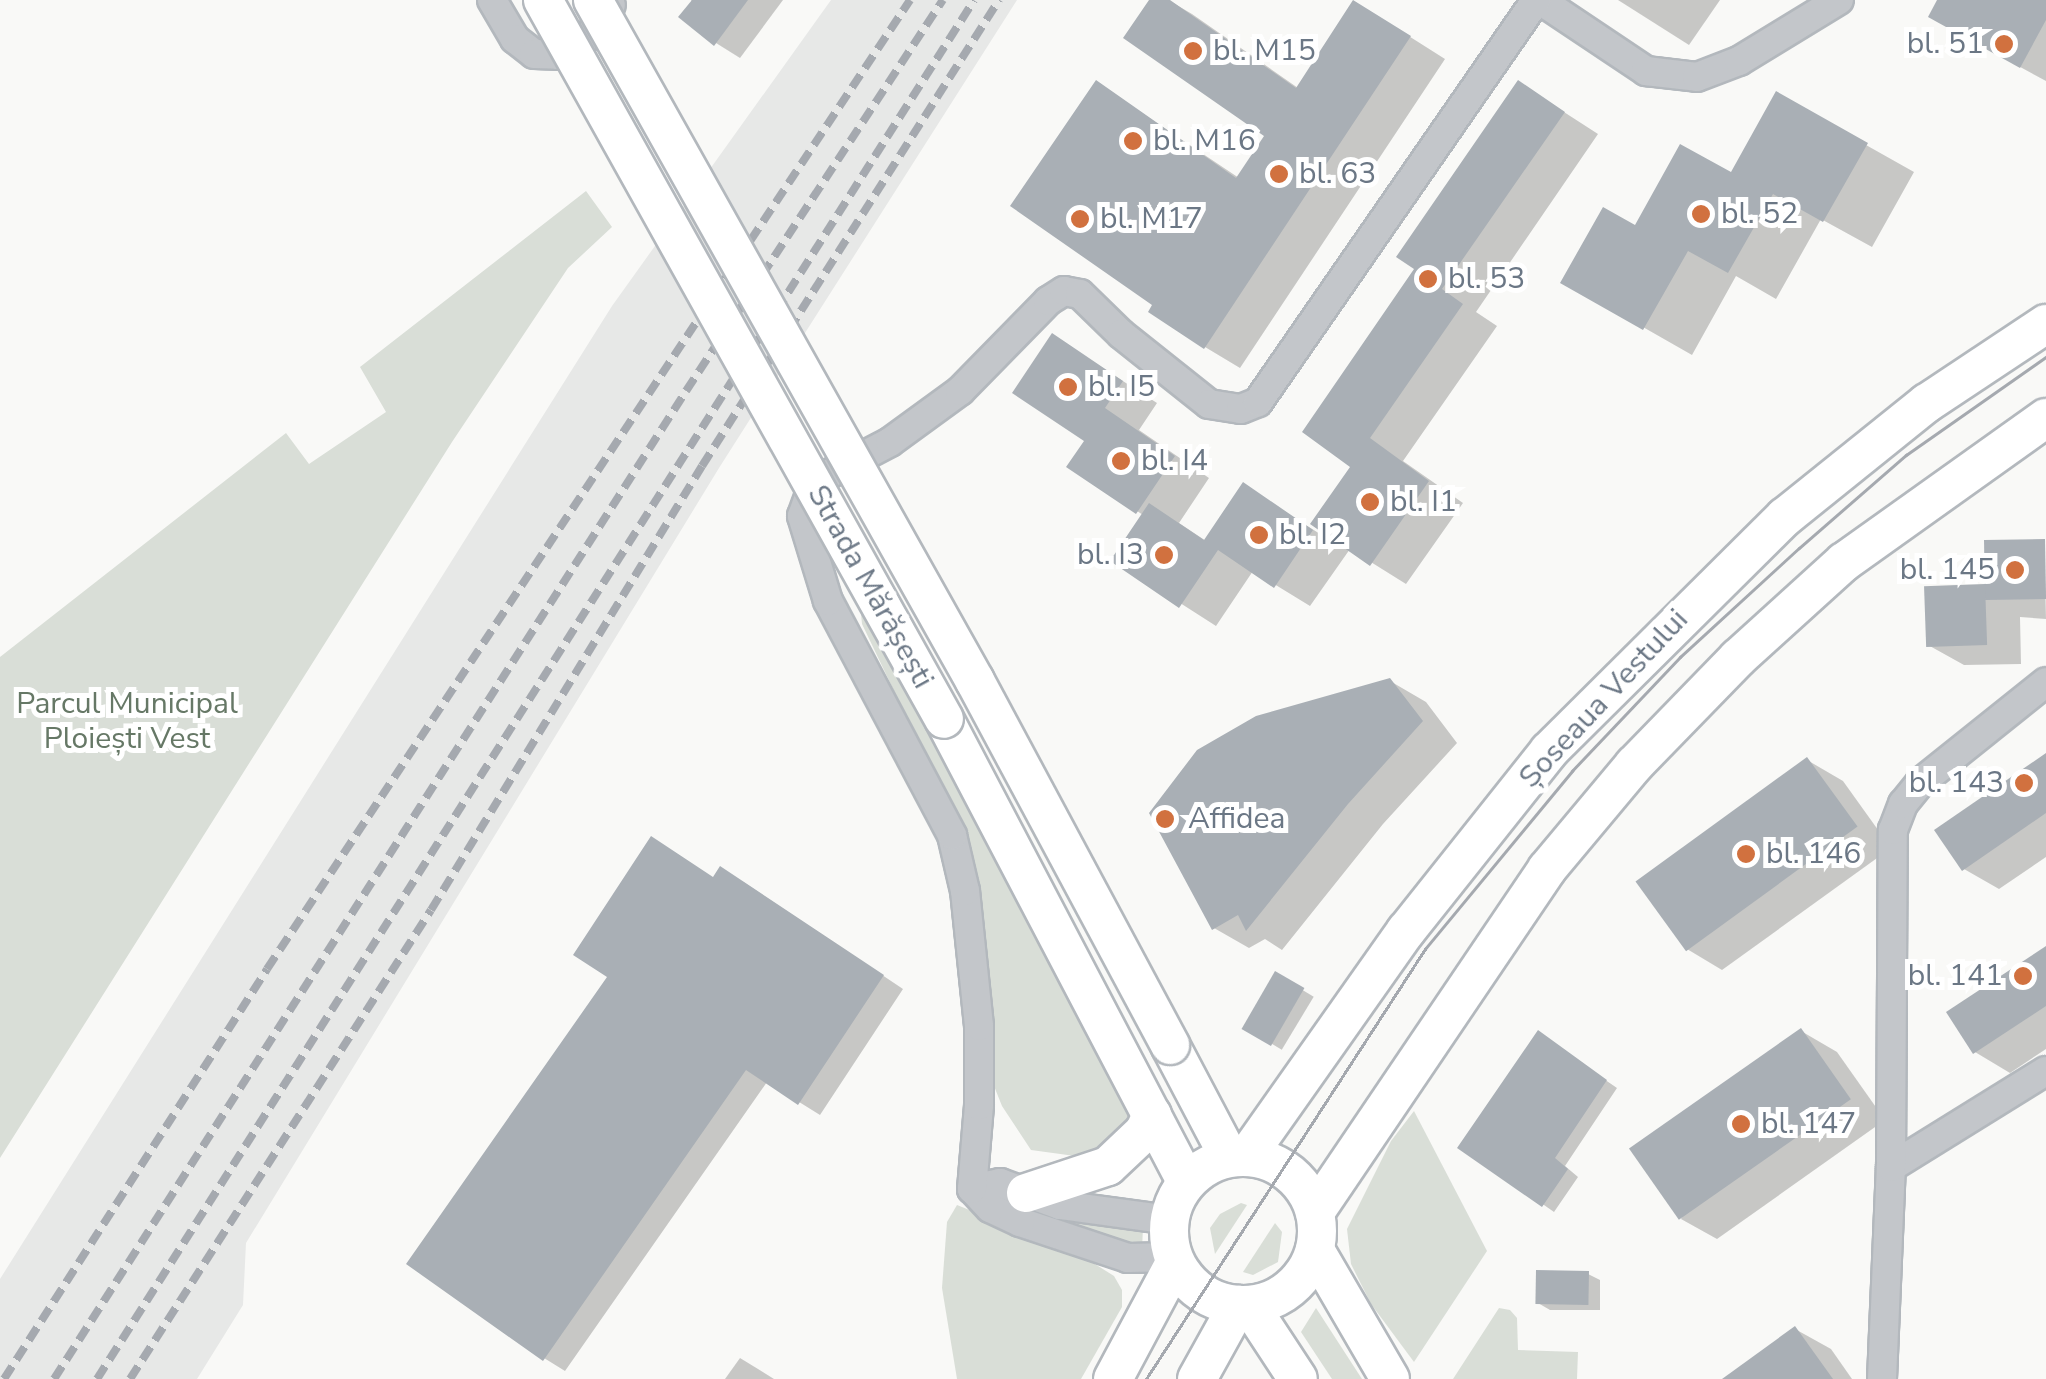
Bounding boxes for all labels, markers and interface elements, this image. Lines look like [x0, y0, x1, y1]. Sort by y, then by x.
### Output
place label: bl. 51 [1907, 26, 1984, 62]
place label: bl. M15 [1213, 33, 1316, 69]
marker: bl. 51 [1993, 33, 2015, 55]
marker: bl. M15 [1182, 40, 1204, 62]
place label: bl. M16 [1153, 123, 1256, 159]
marker: bl. M16 [1122, 130, 1144, 152]
place label: bl. 63 [1299, 156, 1376, 192]
marker: bl. 63 [1268, 163, 1290, 185]
place label: bl. 52 [1721, 196, 1798, 232]
place label: bl. M17 [1100, 201, 1203, 237]
marker: bl. 52 [1690, 203, 1712, 225]
marker: bl. M17 [1069, 208, 1091, 230]
place label: bl. 53 [1448, 261, 1525, 297]
marker: bl. 53 [1417, 268, 1439, 290]
place label: bl. I5 [1088, 369, 1155, 405]
marker: bl. I5 [1057, 376, 1079, 398]
place label: bl. I4 [1141, 443, 1208, 479]
marker: bl. I4 [1110, 450, 1132, 472]
street label: Strada Mărășești [799, 479, 941, 695]
place label: bl. I1 [1390, 484, 1457, 520]
marker: bl. I1 [1359, 491, 1381, 513]
place label: bl. I2 [1279, 517, 1346, 553]
marker: bl. I2 [1248, 524, 1270, 546]
place label: bl. I3 [1077, 537, 1144, 573]
marker: bl. I3 [1153, 544, 1175, 566]
place label: bl. 145 [1900, 552, 1995, 588]
marker: bl. 145 [2004, 559, 2026, 581]
street label: Șoseaua Vestului [1512, 602, 1696, 796]
park label: Parcul Municipal Ploiești Vest [16, 686, 238, 756]
place label: bl. 143 [1909, 765, 2004, 801]
marker: bl. 143 [2013, 772, 2035, 794]
place label: Affidea [1188, 801, 1285, 837]
marker: Affidea [1152, 806, 1178, 832]
place label: bl. 146 [1766, 836, 1861, 872]
marker: bl. 146 [1735, 843, 1757, 865]
place label: bl. 141 [1908, 958, 2003, 994]
marker: bl. 141 [2012, 965, 2034, 987]
place label: bl. 147 [1761, 1106, 1856, 1142]
marker: bl. 147 [1730, 1113, 1752, 1135]

